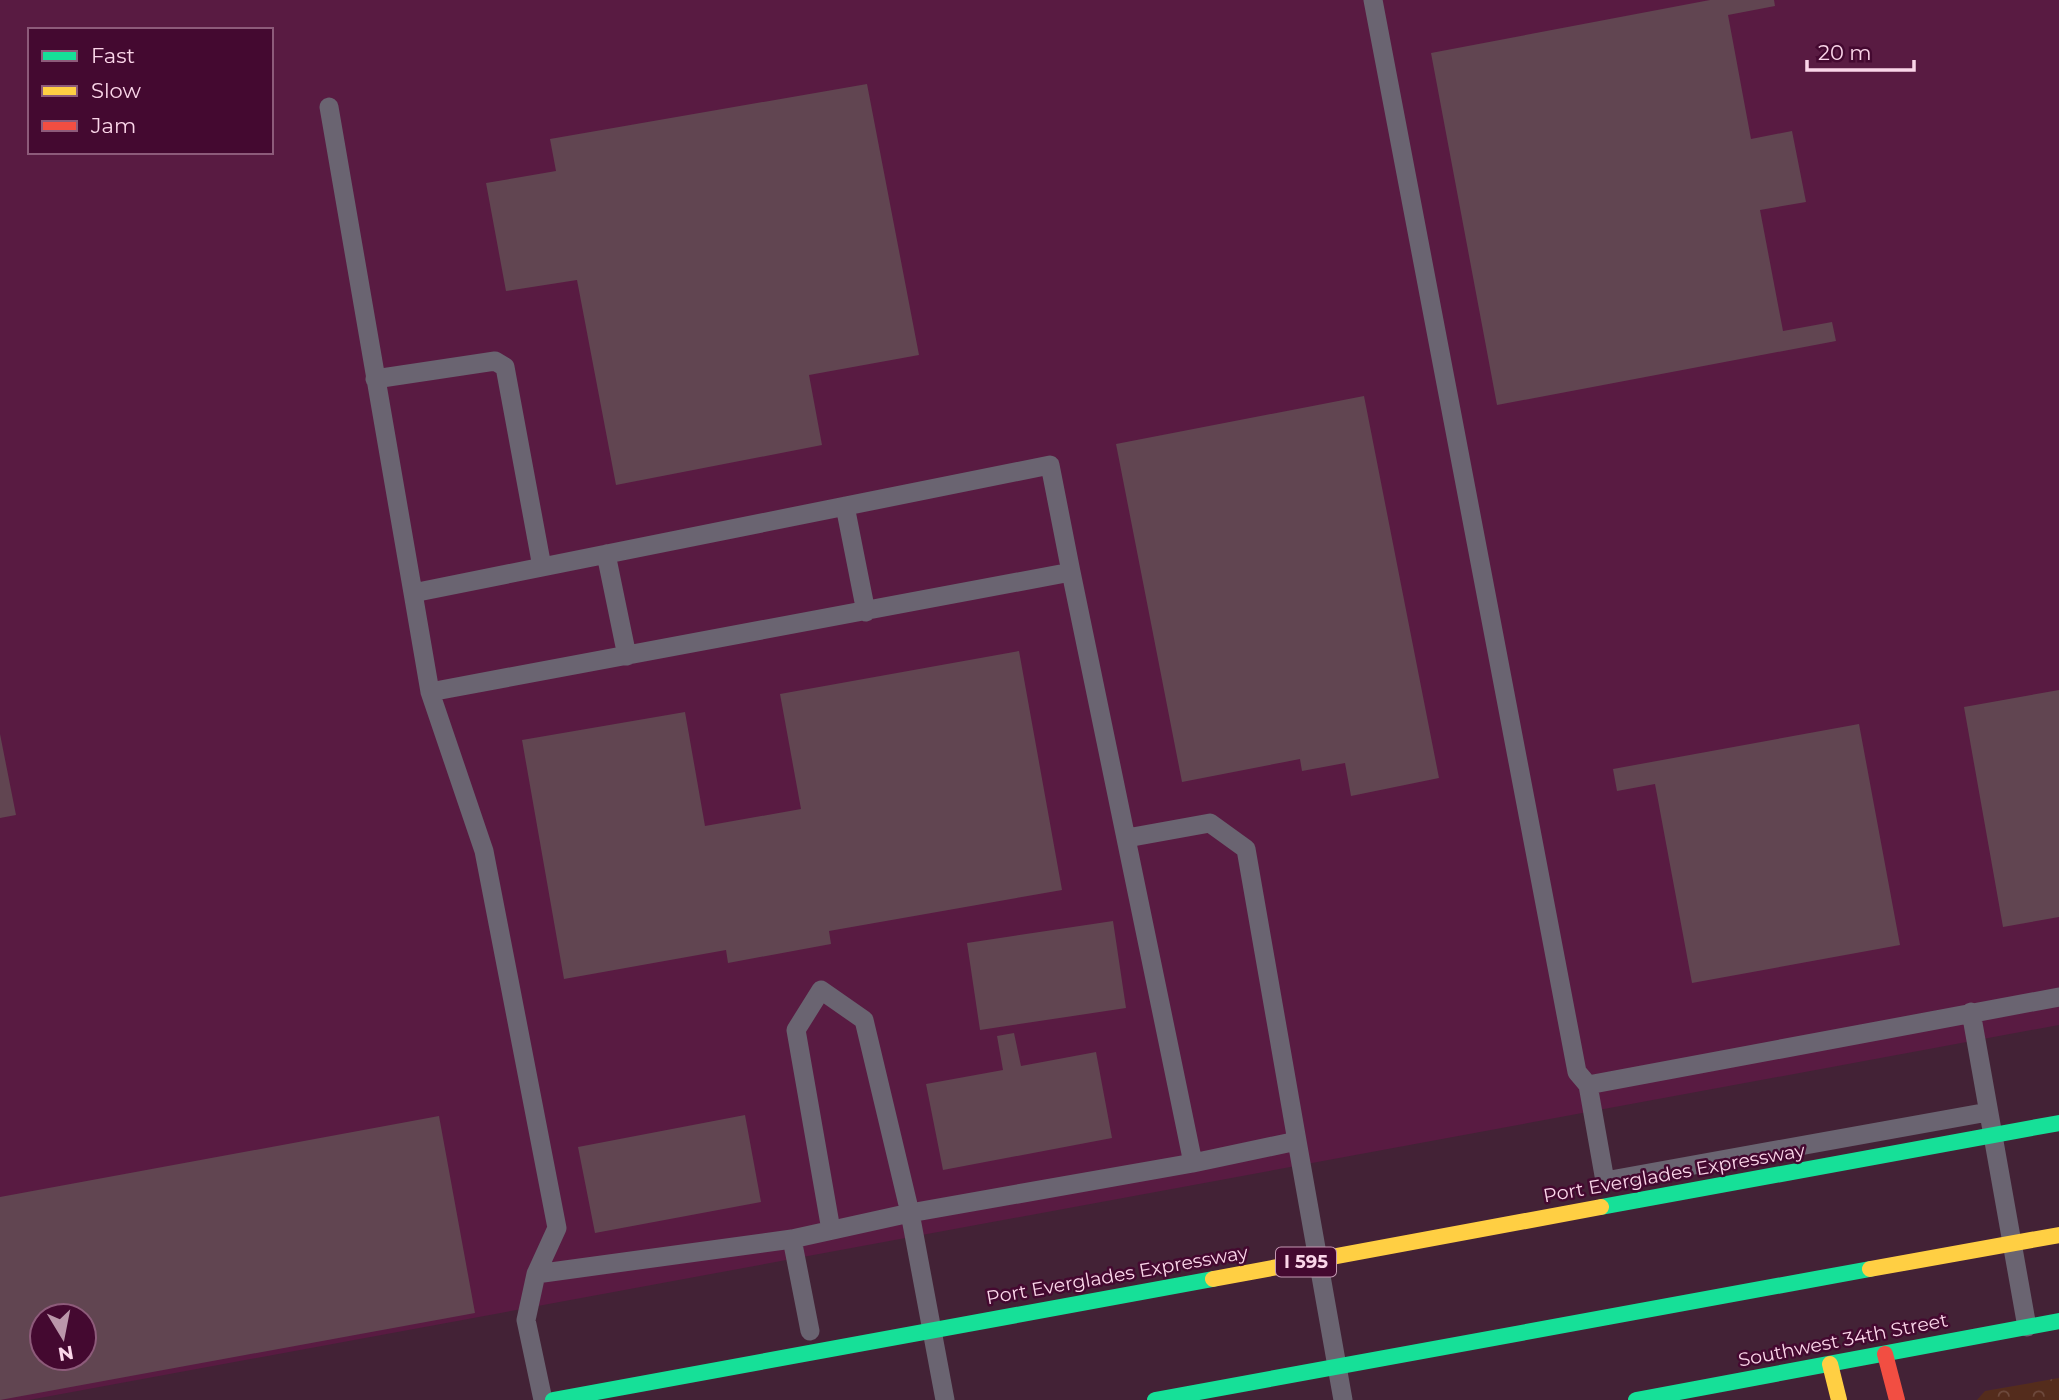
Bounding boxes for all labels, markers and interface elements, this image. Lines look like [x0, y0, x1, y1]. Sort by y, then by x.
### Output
legend [28, 28, 273, 154]
scale bar [1807, 28, 1914, 72]
text: 20 m [1818, 40, 1872, 65]
text: Fast [91, 43, 135, 68]
text: Slow [91, 78, 141, 103]
text: Jam [90, 113, 136, 138]
street label: Port Everglades Expressway [1541, 1139, 1807, 1207]
street label: Port Everglades Expressway [984, 1241, 1250, 1309]
road number: I 595 [1276, 1247, 1336, 1276]
north arrow [28, 1302, 98, 1372]
street label: Southwest 34th Street [1736, 1308, 1950, 1372]
text: N [56, 1341, 75, 1366]

